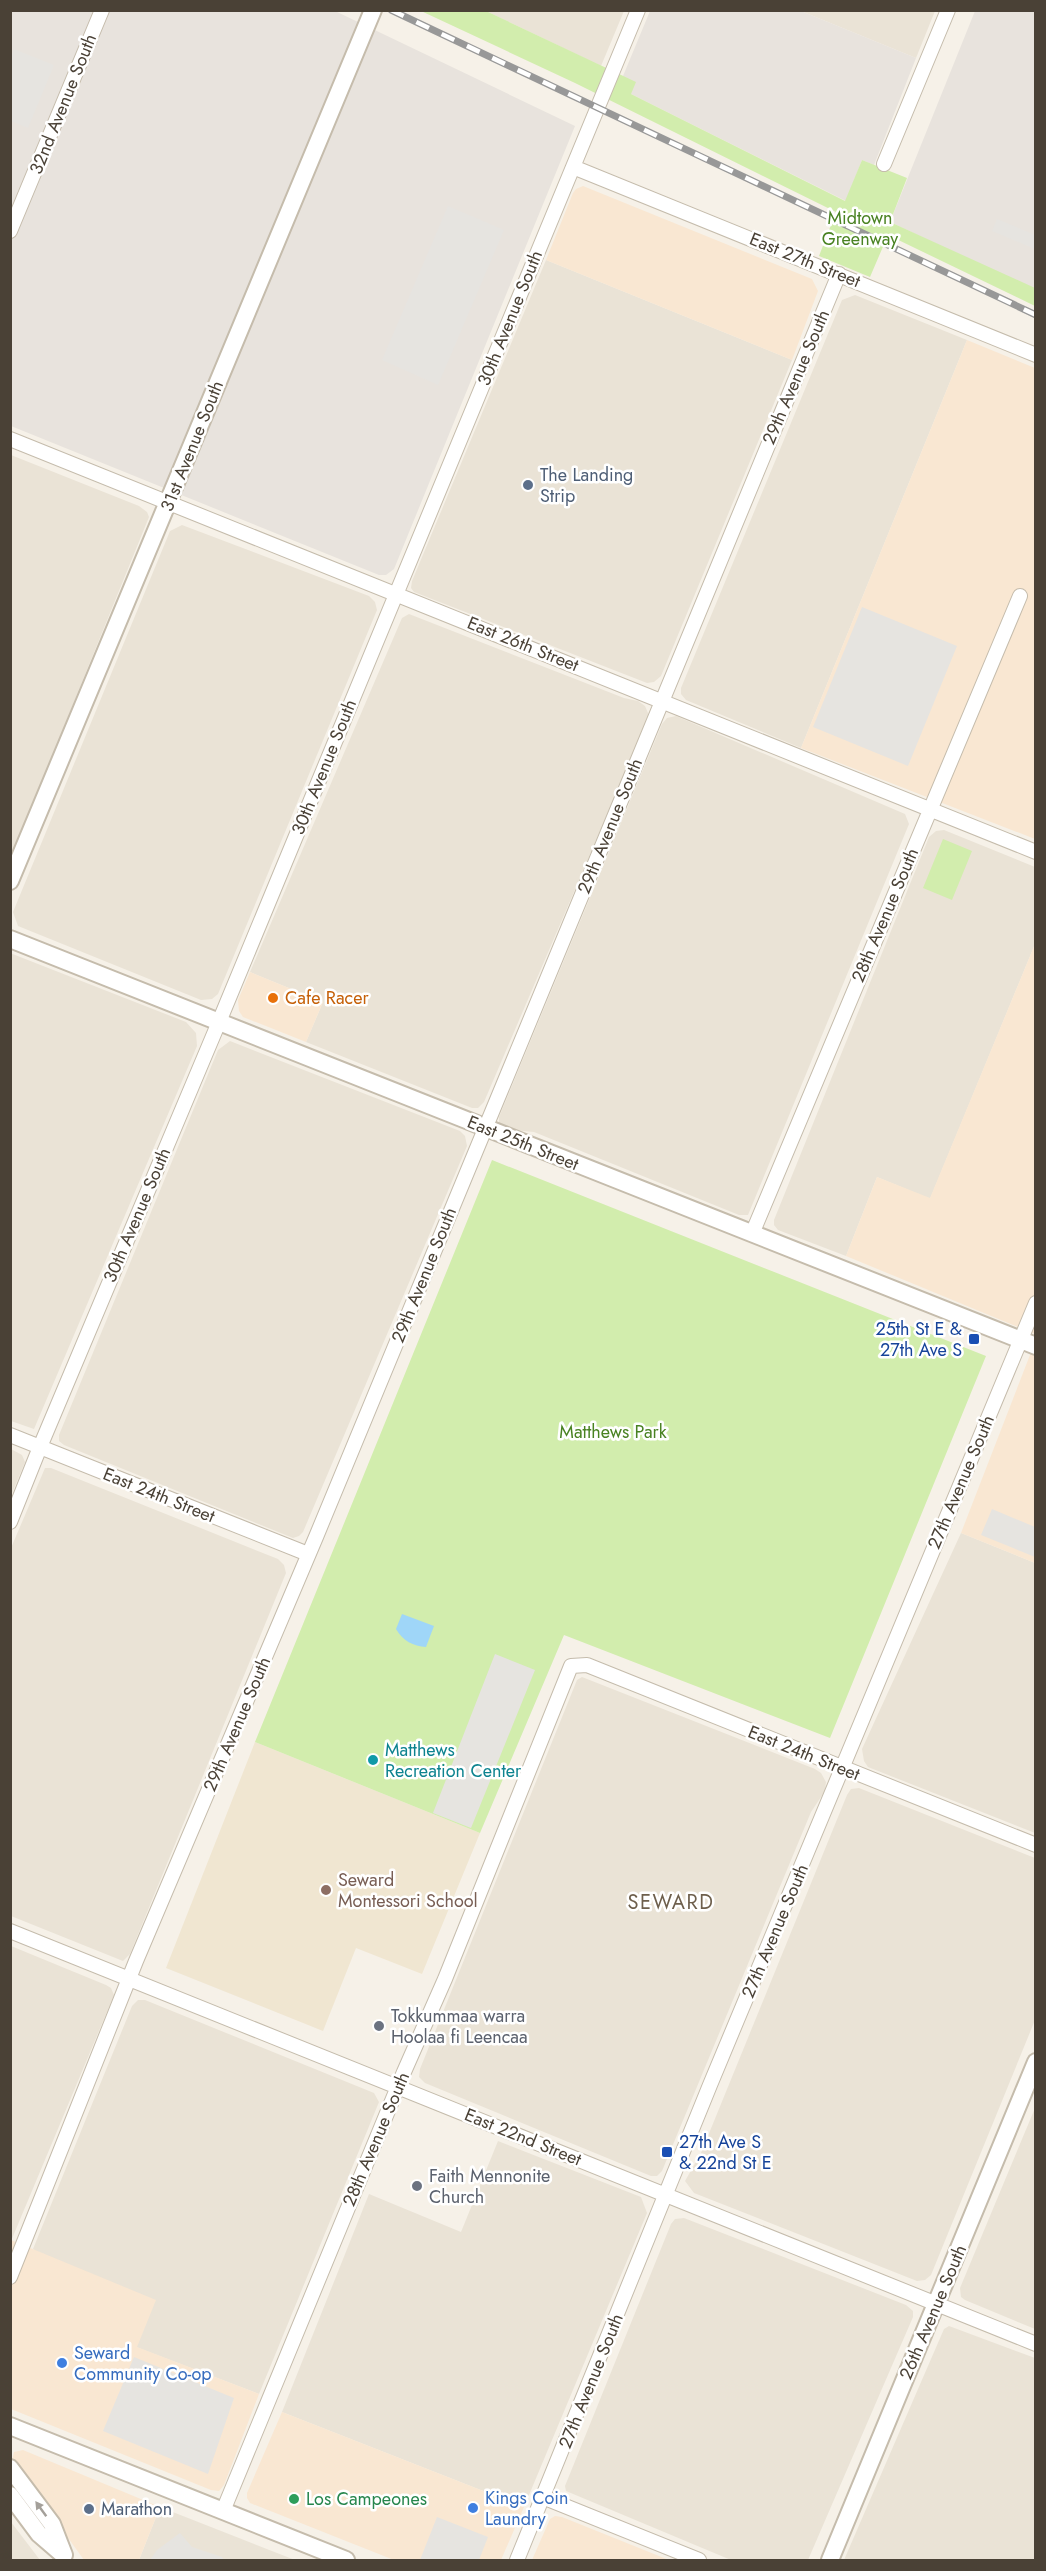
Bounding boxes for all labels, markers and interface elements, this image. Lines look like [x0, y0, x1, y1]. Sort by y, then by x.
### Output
street label: 32nd Avenue South [23, 30, 103, 178]
park label: Midtown Greenway [822, 205, 898, 252]
street label: East 27th Street [746, 226, 865, 294]
street label: 30th Avenue South [471, 246, 549, 390]
street label: 29th Avenue South [756, 306, 836, 448]
street label: 31st Avenue South [154, 377, 230, 515]
place label: The Landing Strip [540, 462, 633, 509]
marker: The Landing Strip [521, 478, 535, 492]
street label: East 26th Street [463, 610, 583, 678]
street label: 30th Avenue South [285, 695, 363, 839]
street label: 29th Avenue South [571, 754, 649, 898]
street label: 28th Avenue South [845, 844, 925, 986]
place label: Cafe Racer [285, 985, 369, 1011]
marker: Cafe Racer [266, 991, 280, 1005]
street label: East 25th Street [463, 1109, 583, 1177]
street label: 30th Avenue South [97, 1144, 177, 1286]
street label: 29th Avenue South [385, 1203, 463, 1347]
place label: 25th St E & 27th Ave S [875, 1316, 962, 1363]
marker: 25th St E & 27th Ave S [967, 1332, 981, 1346]
street label: 27th Avenue South [921, 1411, 1001, 1553]
park label: Matthews Park [559, 1419, 667, 1445]
street label: East 24th Street [99, 1461, 219, 1529]
street label: 29th Avenue South [197, 1653, 277, 1795]
street label: East 24th Street [744, 1719, 864, 1787]
place label: Matthews Recreation Center [385, 1737, 522, 1784]
marker: Matthews Recreation Center [366, 1753, 380, 1767]
street label: 27th Avenue South [735, 1860, 815, 2002]
place label: Seward Montessori School [338, 1867, 478, 1914]
marker: Seward Montessori School [319, 1883, 333, 1897]
district label: SEWARD [628, 1888, 714, 1917]
place label: Tokkummaa warra Hoolaa fi Leencaa [391, 2003, 528, 2050]
marker: Tokkummaa warra Hoolaa fi Leencaa [372, 2019, 386, 2033]
street label: 28th Avenue South [336, 2068, 416, 2210]
street label: East 22nd Street [461, 2102, 586, 2173]
place label: 27th Ave S & 22nd St E [679, 2129, 772, 2176]
marker: 27th Ave S & 22nd St E [660, 2145, 674, 2159]
place label: Faith Mennonite Church [429, 2163, 550, 2210]
marker: Faith Mennonite Church [410, 2179, 424, 2193]
street label: 26th Avenue South [893, 2241, 973, 2383]
street label: 27th Avenue South [552, 2310, 630, 2452]
place label: Seward Community Co-op [74, 2340, 211, 2387]
marker: Seward Community Co-op [55, 2356, 69, 2370]
place label: Kings Coin Laundry [485, 2485, 569, 2532]
place label: Los Campeones [306, 2486, 427, 2512]
marker: Los Campeones [287, 2492, 301, 2506]
place label: Marathon [101, 2496, 172, 2522]
marker: Kings Coin Laundry [466, 2501, 480, 2515]
one-way arrow [35, 2502, 47, 2518]
marker: Marathon [82, 2502, 96, 2516]

